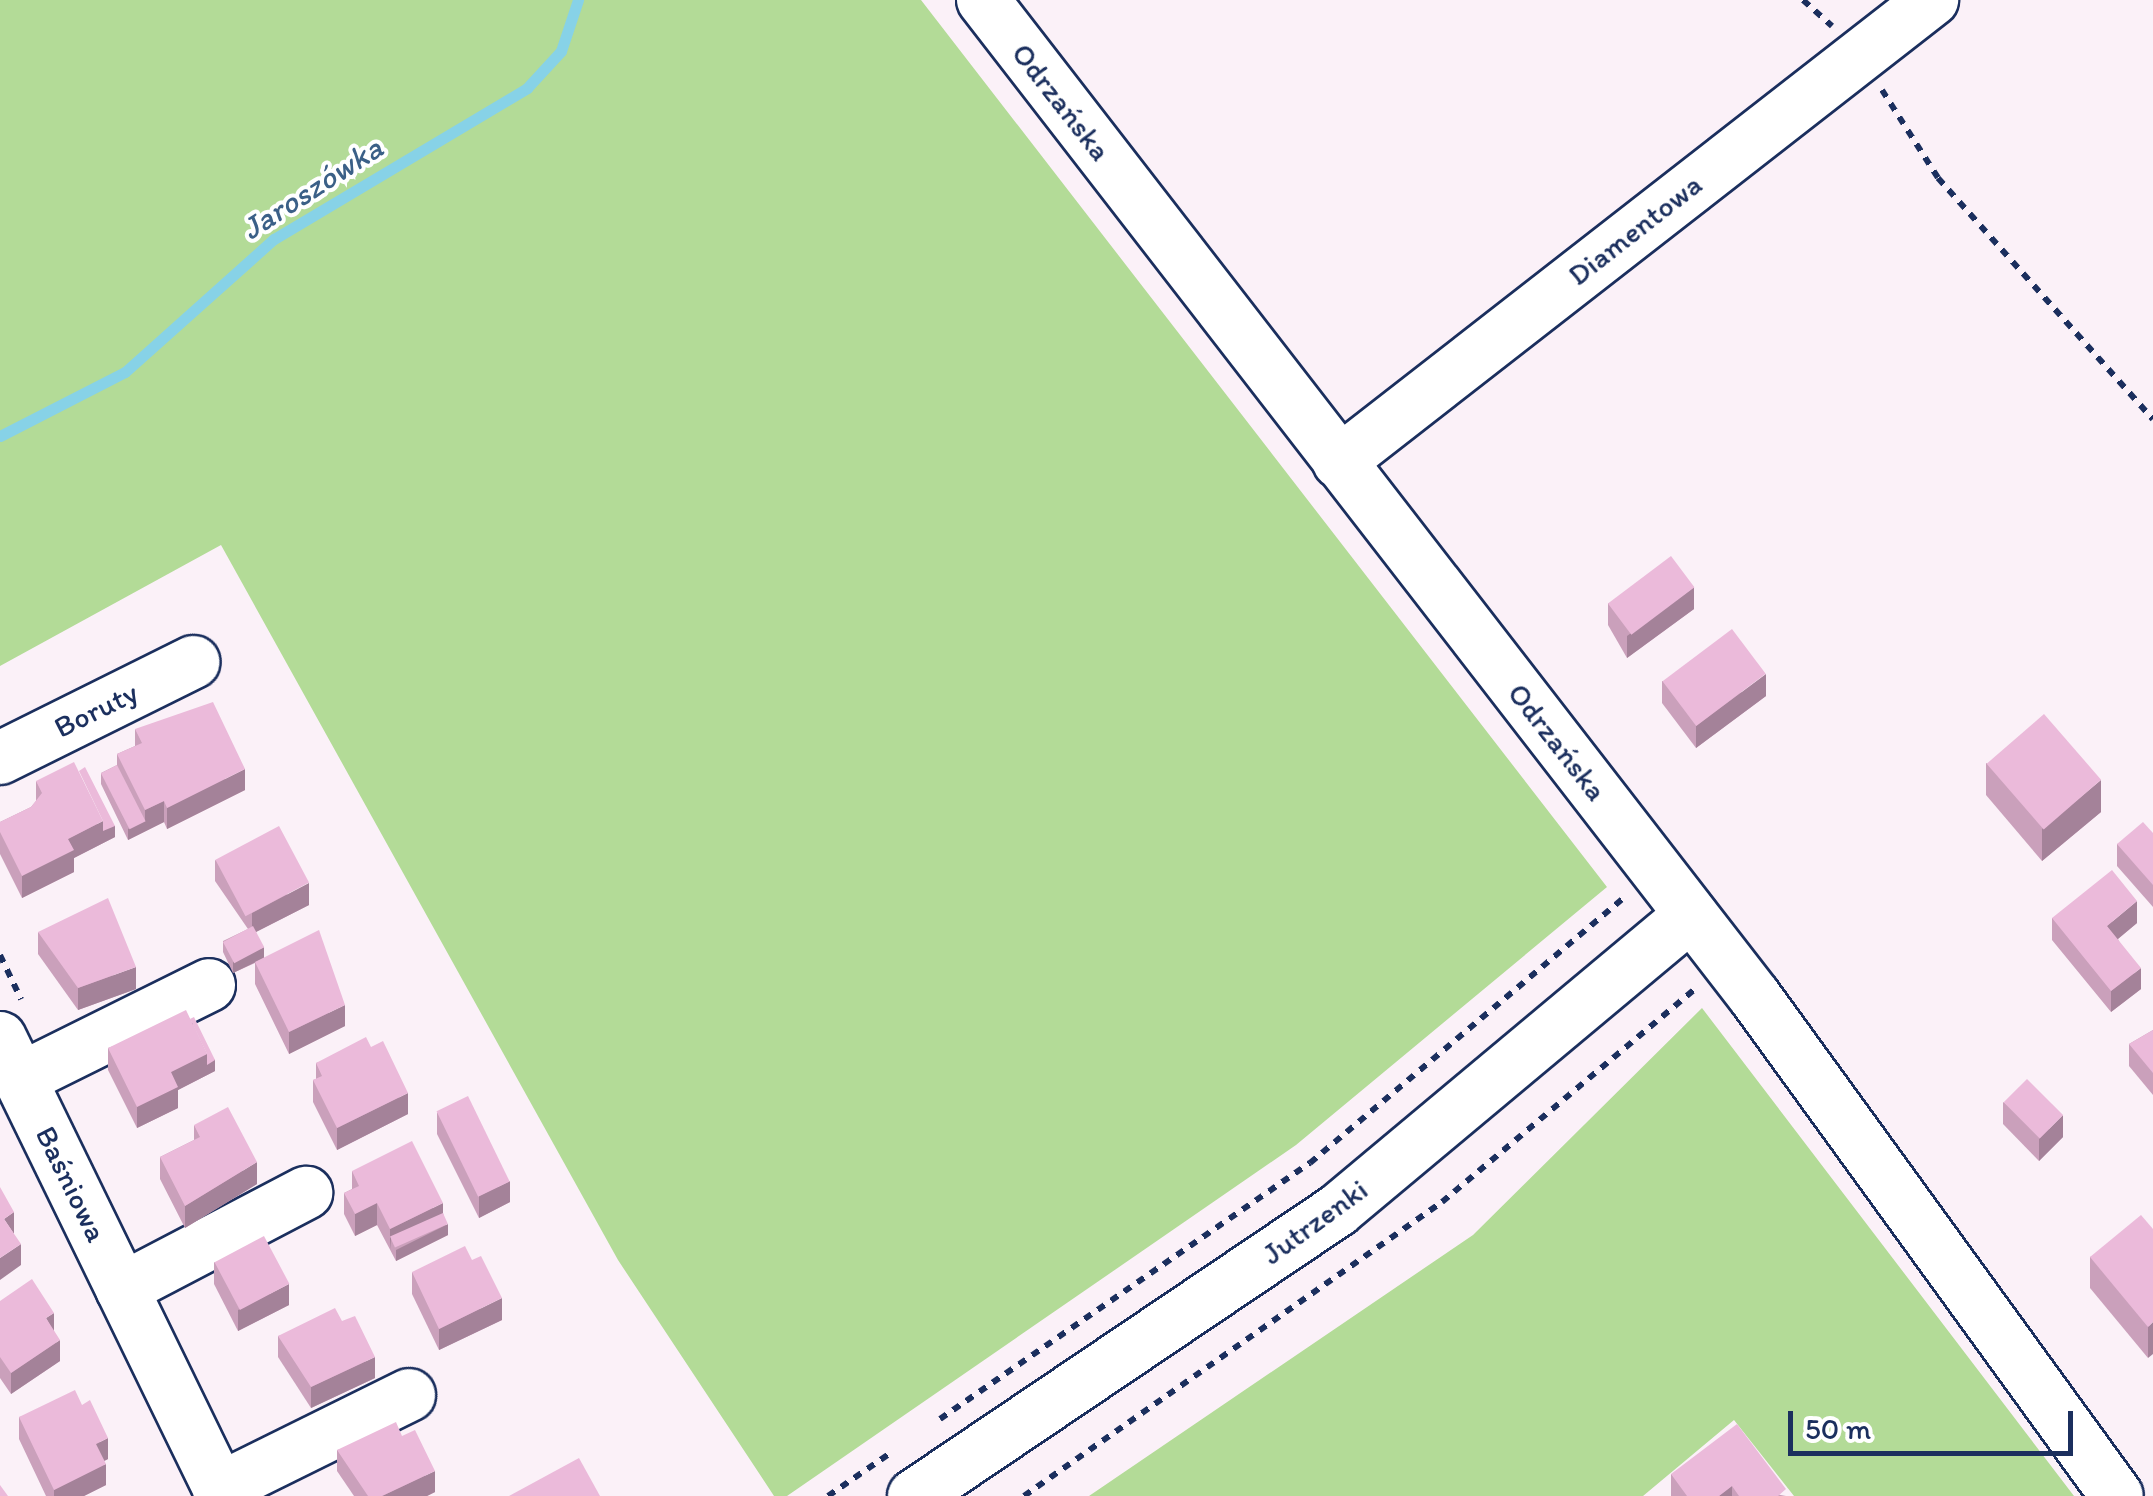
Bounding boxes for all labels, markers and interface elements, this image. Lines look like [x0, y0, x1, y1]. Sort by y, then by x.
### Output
street label: Odrzańska [1004, 36, 1118, 168]
water label: Jaroszówka [234, 128, 390, 248]
street label: Diamentowa [1561, 167, 1709, 293]
street label: Boruty [48, 674, 144, 746]
street label: Odrzańska [1500, 676, 1614, 808]
street label: Baśniowa [28, 1120, 114, 1248]
street label: Jutrzenki [1255, 1172, 1375, 1272]
scale bar [1793, 1391, 2078, 1453]
text: 50 m [1805, 1410, 1871, 1447]

